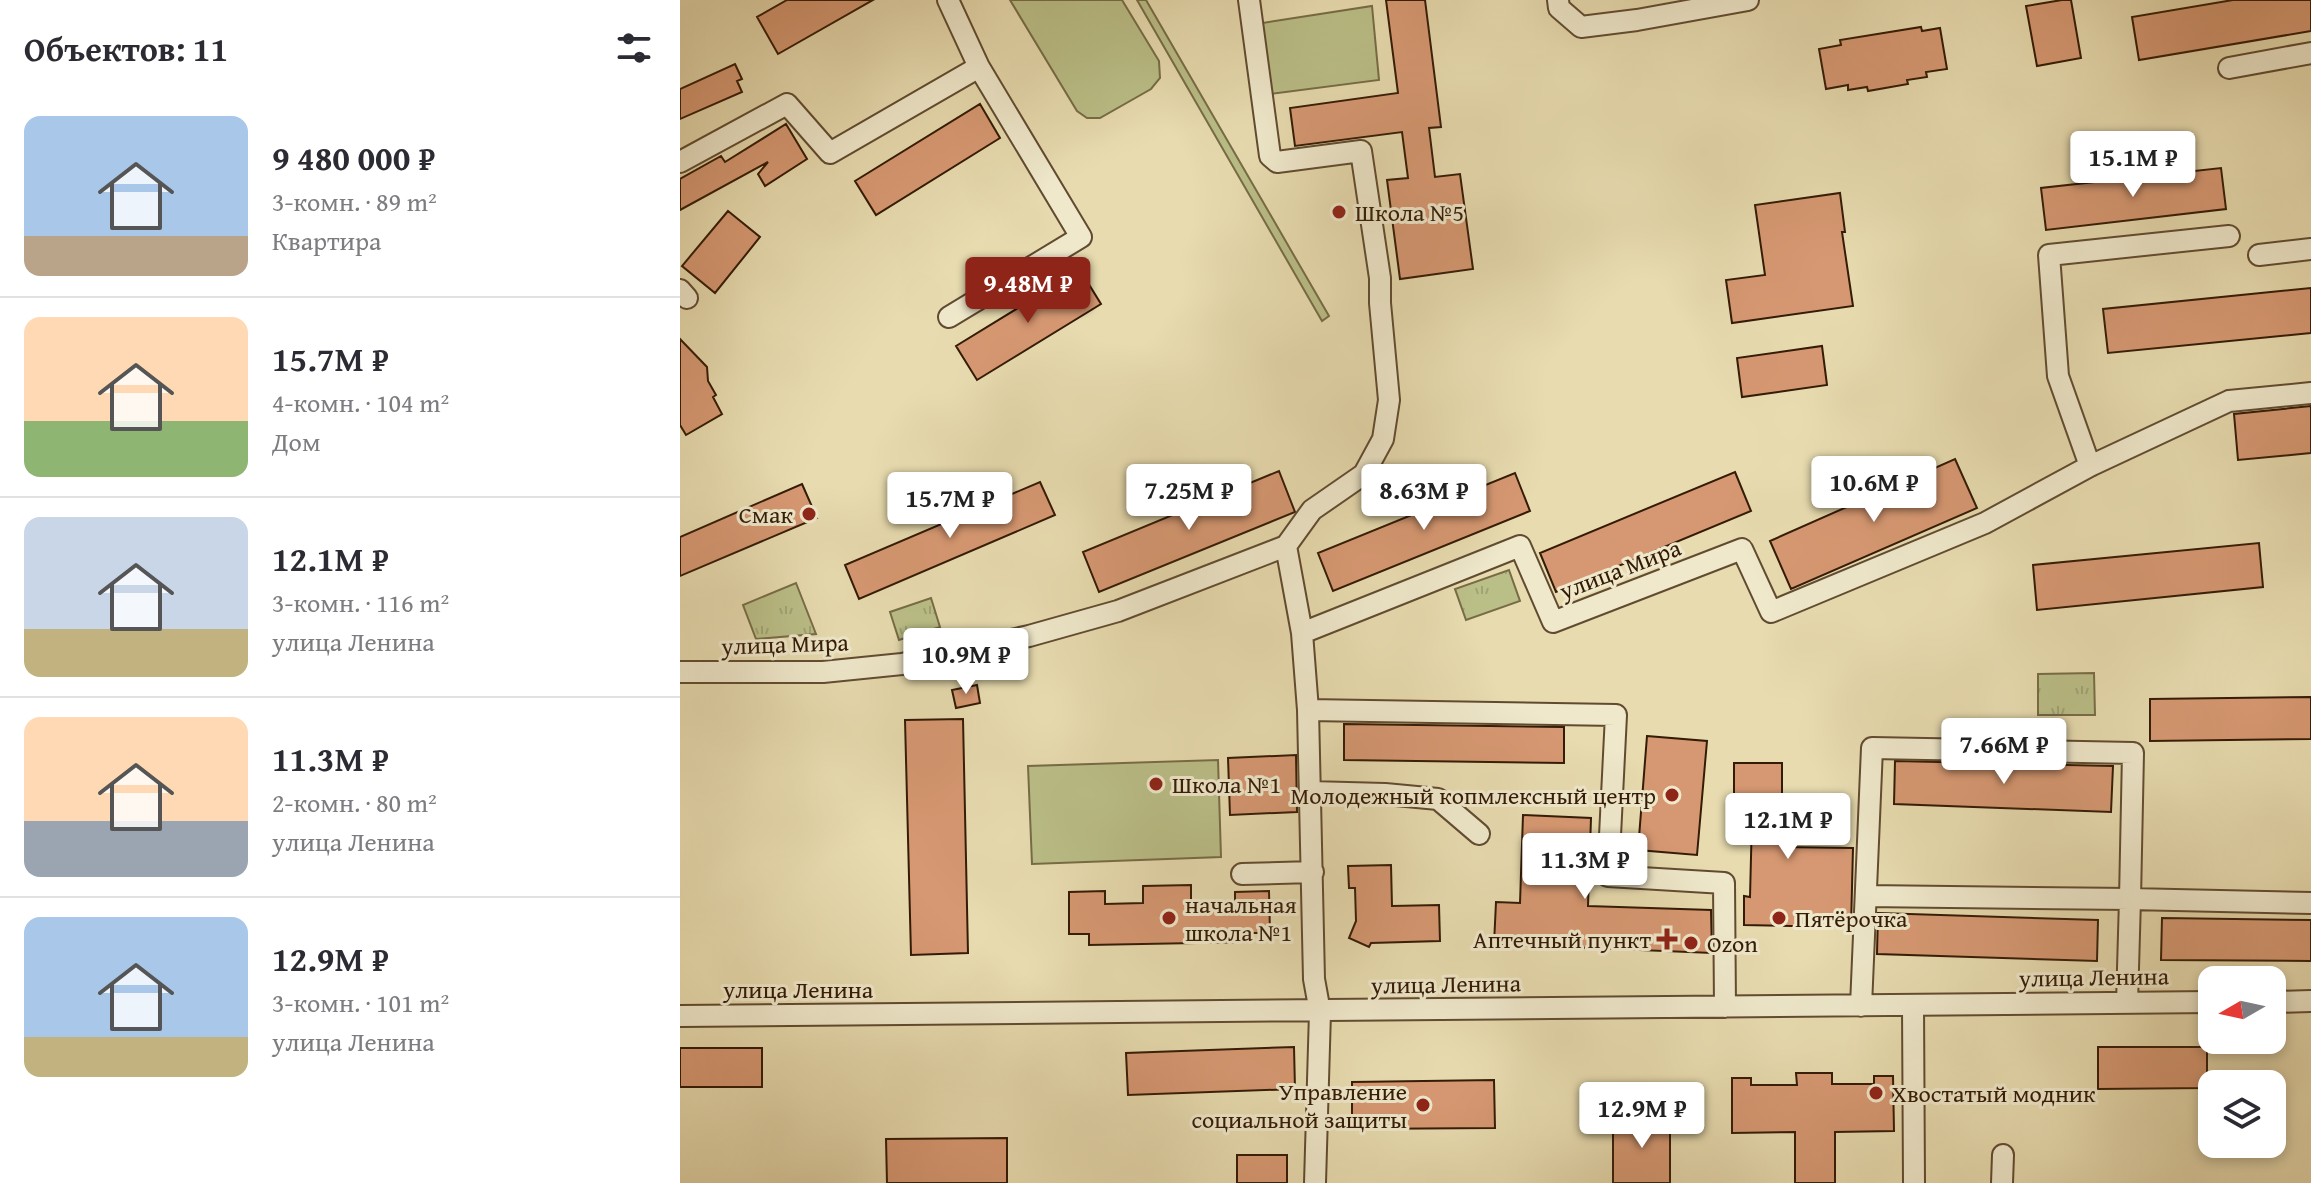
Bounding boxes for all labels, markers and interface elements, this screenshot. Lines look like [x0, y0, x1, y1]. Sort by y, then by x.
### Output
text: Объектов: 11 [24, 24, 228, 73]
icon: filters [612, 26, 656, 70]
pin: 15.1M ₽ [2059, 131, 2207, 199]
text: 9 480 000 ₽ [272, 133, 435, 182]
text: 15.1M ₽ [2088, 137, 2178, 176]
icon: home [88, 148, 184, 244]
text: 3-комн. · 89 m² [272, 182, 437, 221]
place label: Школа №5 [1355, 195, 1464, 230]
marker: Школа №5 [1330, 203, 1348, 221]
text: Квартира [272, 221, 381, 260]
pin: 9.48M ₽ [954, 257, 1102, 325]
text: 9.48M ₽ [983, 263, 1073, 302]
text: 15.7M ₽ [272, 334, 389, 383]
icon: home [88, 349, 184, 445]
text: 4-комн. · 104 m² [272, 383, 449, 422]
text: Дом [272, 422, 320, 461]
pin: 10.6M ₽ [1800, 456, 1948, 524]
text: 10.6M ₽ [1829, 462, 1919, 501]
pin: 7.25M ₽ [1115, 464, 1263, 532]
pin: 8.63M ₽ [1350, 464, 1498, 532]
text: 7.25M ₽ [1144, 470, 1234, 509]
text: 8.63M ₽ [1379, 470, 1469, 509]
pin: 15.7M ₽ [876, 472, 1024, 540]
text: 15.7M ₽ [905, 478, 995, 517]
place label: Смак [739, 497, 793, 532]
marker: Смак [800, 505, 818, 523]
street label: улица Мира [1553, 530, 1686, 609]
text: 12.1M ₽ [272, 534, 389, 583]
icon: home [88, 549, 184, 645]
text: 3-комн. · 116 m² [272, 583, 449, 622]
text: улица Ленина [272, 622, 435, 661]
street label: улица Мира [720, 624, 850, 664]
pin: 10.9M ₽ [892, 628, 1040, 696]
text: 10.9M ₽ [921, 634, 1011, 673]
pin: 7.66M ₽ [1930, 718, 2078, 786]
text: 7.66M ₽ [1959, 724, 2049, 763]
text: 11.3M ₽ [272, 734, 389, 783]
icon: home [88, 749, 184, 845]
place label: Школа №1 [1172, 767, 1281, 802]
marker: Школа №1 [1147, 775, 1165, 793]
place label: Молодежный копмлексный центр [1290, 778, 1656, 813]
text: 2-комн. · 80 m² [272, 783, 437, 822]
marker: Молодежный копмлексный центр [1663, 786, 1681, 804]
pin: 12.1M ₽ [1714, 793, 1862, 861]
text: 12.1M ₽ [1743, 799, 1833, 838]
text: улица Ленина [272, 822, 435, 861]
pin: 11.3M ₽ [1511, 833, 1659, 901]
text: 11.3M ₽ [1540, 839, 1630, 878]
place label: начальная школа №1 [1185, 887, 1297, 950]
place label: Пятёрочка [1795, 901, 1908, 936]
marker: начальная школа №1 [1160, 909, 1178, 927]
marker: Пятёрочка [1770, 909, 1788, 927]
place label: Аптечный пункт [1473, 922, 1651, 957]
place label: Ozon [1707, 926, 1758, 961]
marker: Аптечный пункт [1658, 930, 1676, 948]
text: 12.9M ₽ [272, 934, 389, 983]
marker: Ozon [1682, 934, 1700, 952]
icon: home [88, 949, 184, 1045]
street label: улица Ленина [2018, 958, 2170, 996]
street label: улица Ленина [1370, 965, 1522, 1003]
north arrow [2198, 966, 2286, 1054]
map controls [2198, 966, 2286, 1158]
street label: улица Ленина [722, 972, 874, 1007]
text: 3-комн. · 101 m² [272, 983, 449, 1022]
text: улица Ленина [272, 1022, 435, 1061]
button: layers [2198, 1070, 2286, 1158]
place label: Управление социальной защиты [1191, 1074, 1407, 1137]
place label: Хвостатый модник [1892, 1076, 2096, 1111]
pin: 12.9M ₽ [1568, 1082, 1716, 1150]
marker: Хвостатый модник [1867, 1084, 1885, 1102]
text: 12.9M ₽ [1597, 1088, 1687, 1127]
marker: Управление социальной защиты [1414, 1096, 1432, 1114]

